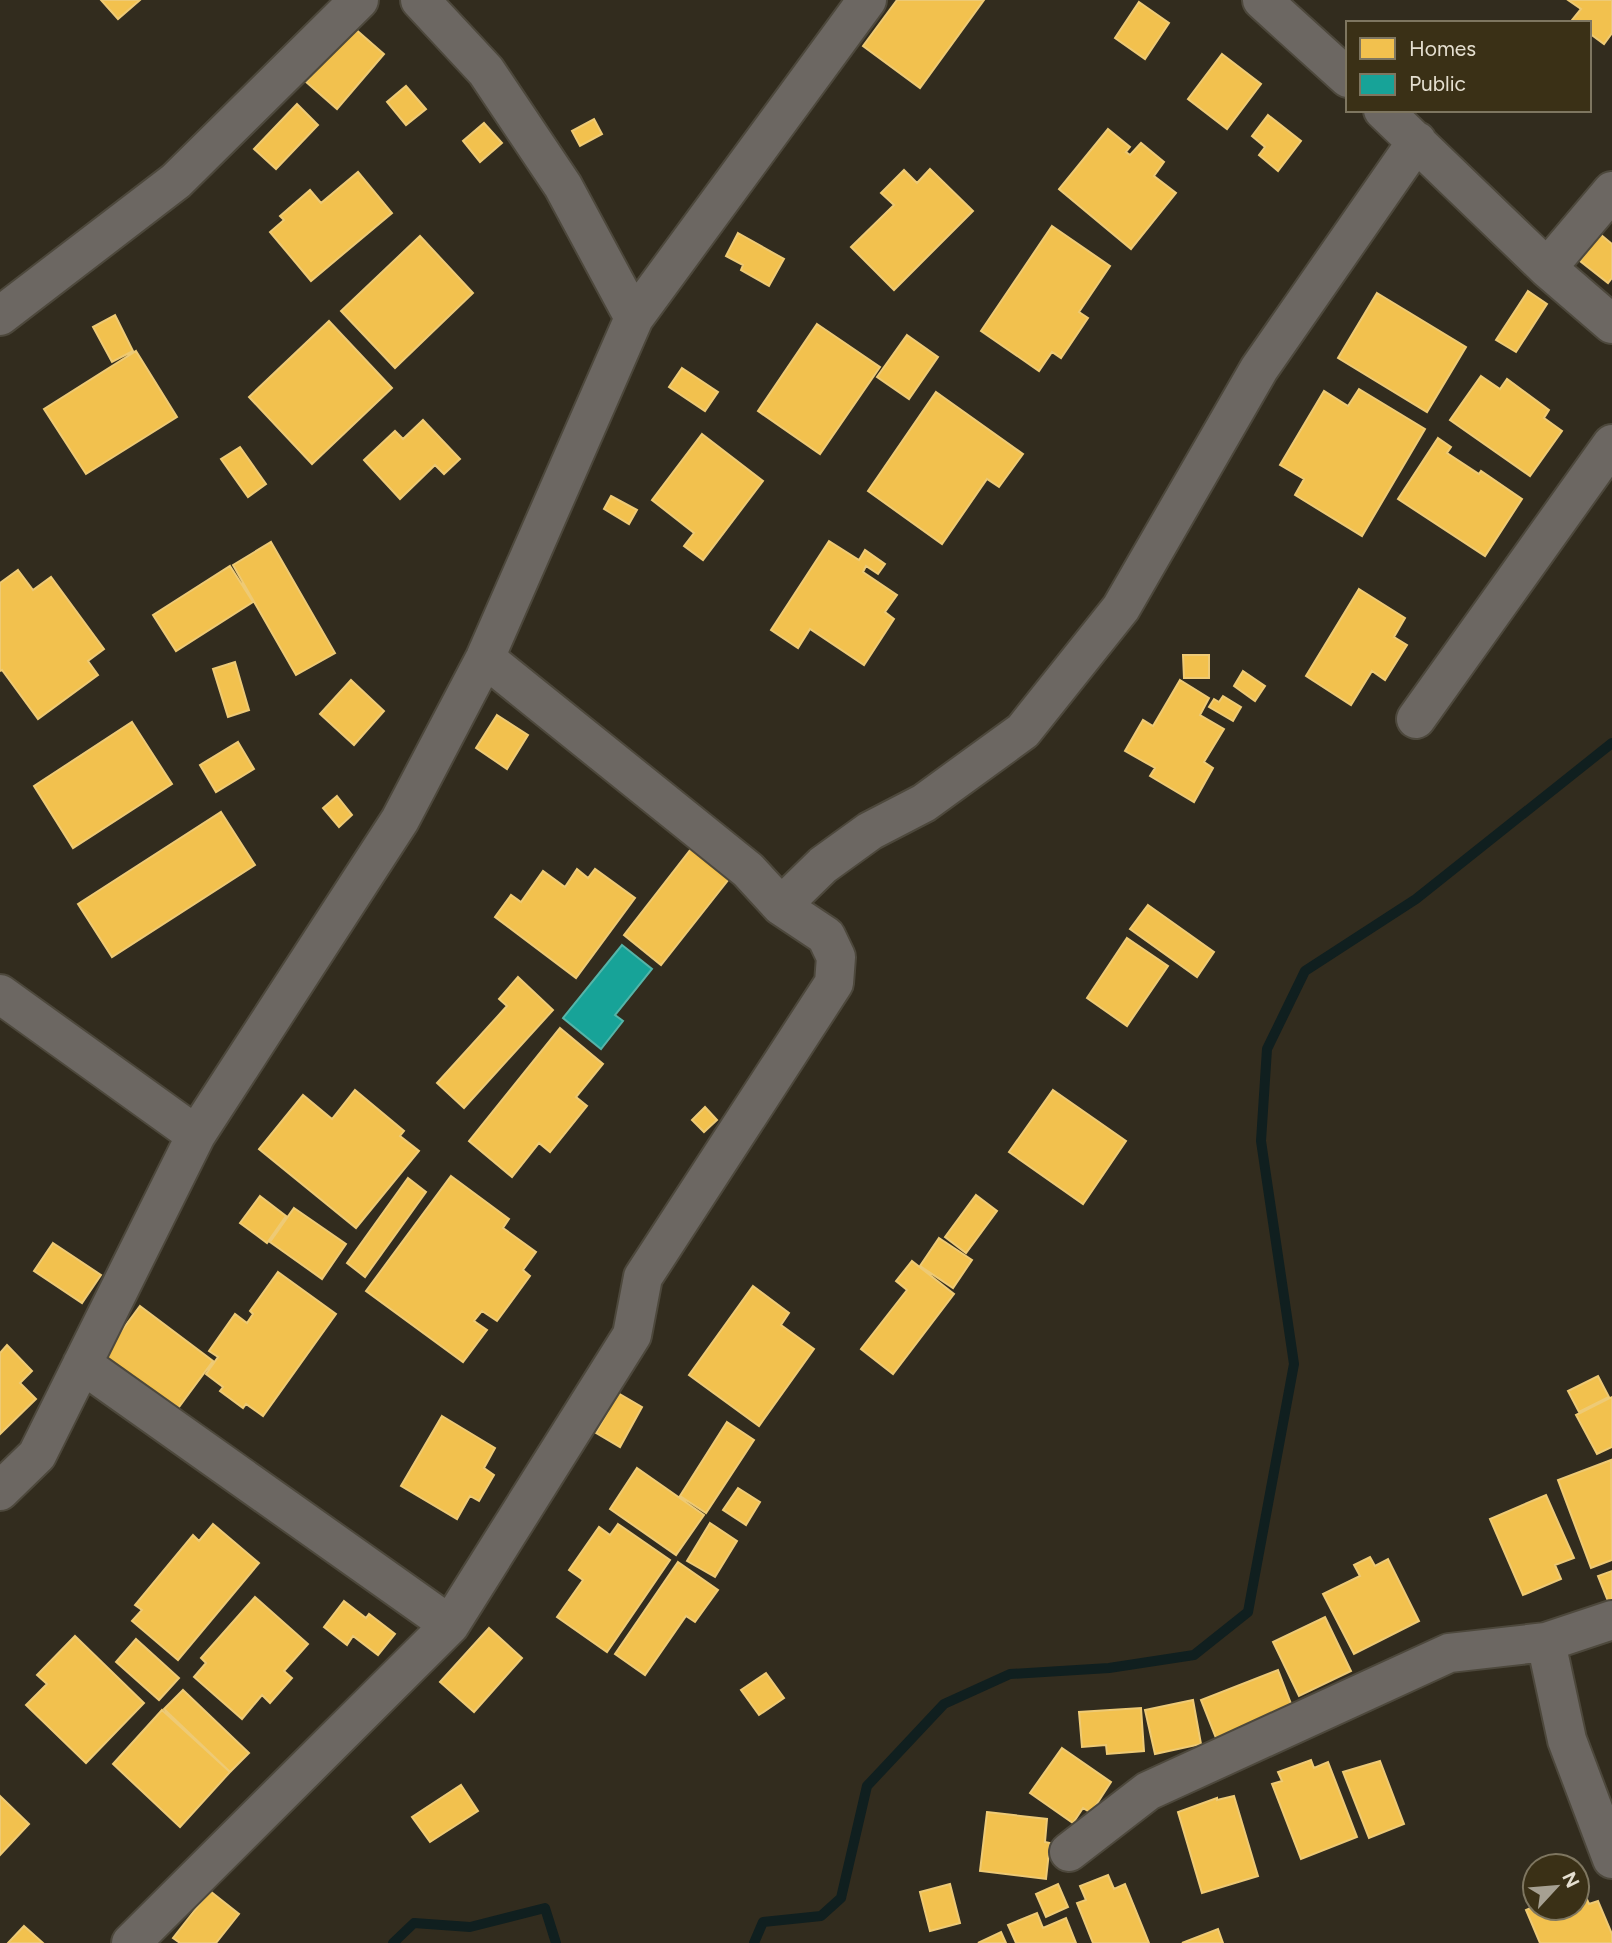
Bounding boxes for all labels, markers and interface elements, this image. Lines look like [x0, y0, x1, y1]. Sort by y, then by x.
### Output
legend [1346, 21, 1591, 112]
text: Homes [1409, 36, 1476, 61]
text: Public [1409, 71, 1466, 96]
north arrow [1521, 1852, 1591, 1922]
text: N [1557, 1868, 1584, 1891]

